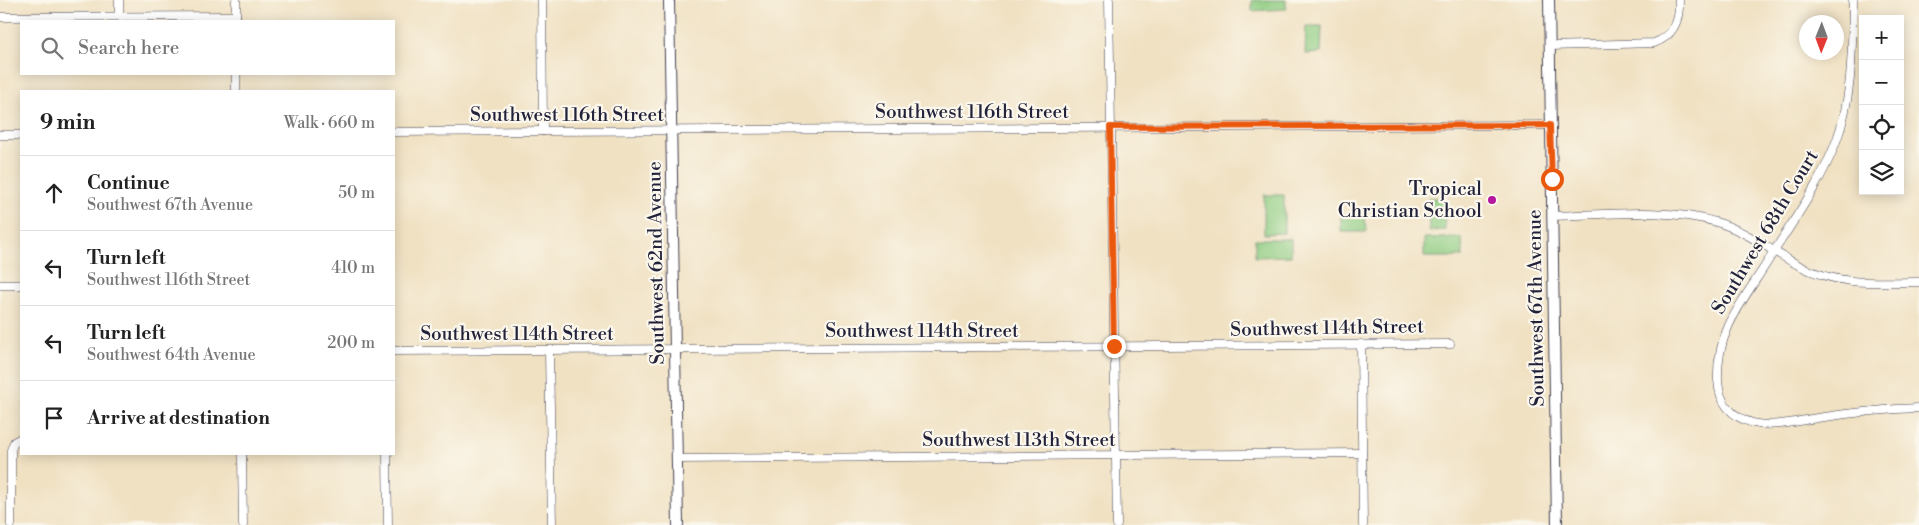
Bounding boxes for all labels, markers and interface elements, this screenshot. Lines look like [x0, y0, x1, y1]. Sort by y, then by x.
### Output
north arrow [1799, 15, 1844, 60]
map controls [1859, 15, 1904, 195]
button: + [1859, 15, 1904, 60]
search box [20, 20, 395, 75]
icon: search [38, 34, 66, 62]
text: Search here [78, 36, 179, 60]
button: − [1859, 60, 1904, 105]
street label: Southwest 116th Street [875, 100, 1069, 124]
street label: Southwest 116th Street [470, 103, 664, 127]
button: locate [1859, 105, 1904, 150]
text: 9 min [40, 110, 95, 136]
text: Walk · 660 m [284, 113, 375, 133]
street label: Southwest 68th Court [1706, 145, 1824, 319]
button: layers [1859, 150, 1904, 195]
street label: Southwest 62nd Avenue [642, 161, 670, 365]
route start [1541, 168, 1564, 191]
text: Continue [87, 171, 170, 195]
place label: Tropical Christian School [1338, 177, 1482, 223]
icon: ahead [40, 179, 68, 207]
text: 50 m [338, 183, 375, 203]
marker: Tropical Christian School [1486, 194, 1498, 206]
text: Southwest 67th Avenue [87, 195, 253, 215]
street label: Southwest 67th Avenue [1522, 209, 1550, 407]
text: Turn left [87, 246, 166, 270]
icon: left [40, 254, 68, 282]
text: 410 m [331, 258, 375, 278]
text: Southwest 116th Street [87, 270, 250, 290]
street label: Southwest 114th Street [1230, 314, 1424, 342]
street label: Southwest 114th Street [825, 319, 1019, 343]
text: Turn left [87, 321, 166, 345]
street label: Southwest 114th Street [420, 322, 614, 346]
icon: left [40, 329, 68, 357]
text: 200 m [327, 333, 375, 353]
route end [1103, 335, 1126, 358]
text: Southwest 64th Avenue [87, 345, 256, 365]
icon: arrive [40, 404, 68, 432]
text: Arrive at destination [87, 406, 270, 430]
street label: Southwest 113th Street [922, 428, 1116, 452]

